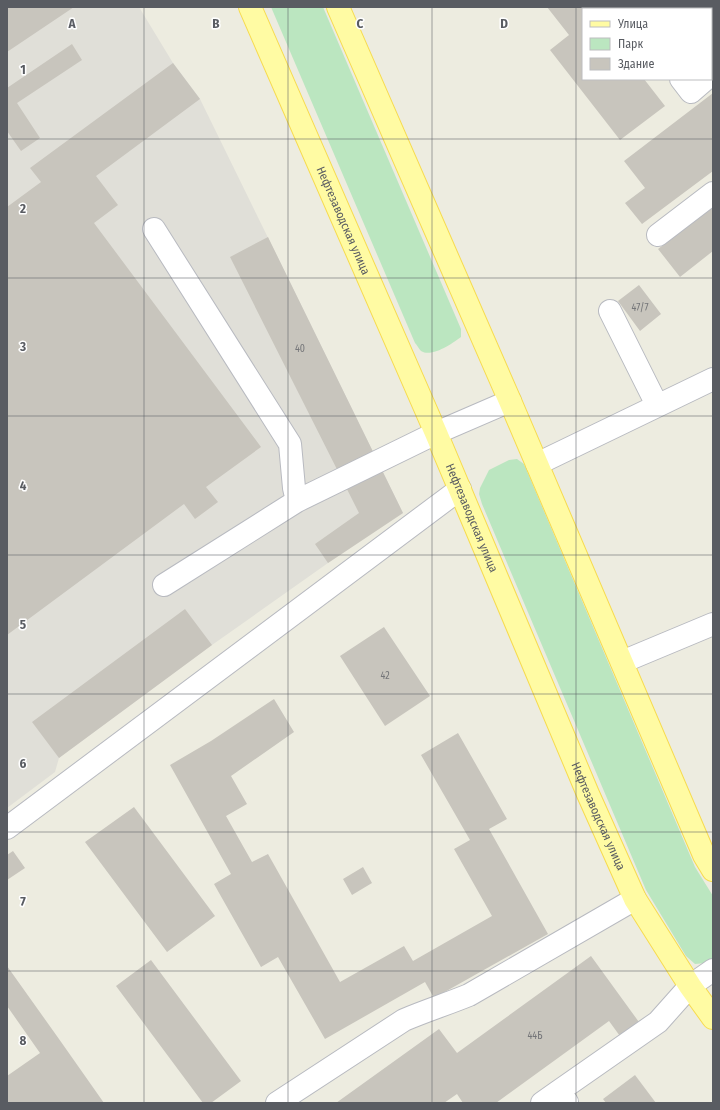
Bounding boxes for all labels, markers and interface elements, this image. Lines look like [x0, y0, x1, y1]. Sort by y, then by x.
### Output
legend [582, 8, 712, 80]
text: A [67, 16, 76, 31]
text: B [212, 16, 220, 31]
text: C [357, 16, 364, 31]
text: D [500, 16, 508, 31]
text: Улица [617, 17, 648, 31]
text: Парк [618, 37, 644, 51]
text: Здание [618, 57, 654, 71]
text: 1 [20, 62, 26, 77]
street label: Нефтезаводская улица [313, 164, 373, 277]
text: 2 [19, 201, 26, 216]
house number: 47/7 [631, 302, 649, 314]
text: 3 [19, 339, 26, 354]
house number: 40 [295, 343, 305, 355]
street label: Нефтезаводская улица [443, 461, 501, 575]
text: 4 [20, 478, 27, 493]
text: 5 [20, 617, 26, 632]
house number: 42 [380, 670, 390, 682]
text: 6 [20, 756, 27, 771]
street label: Нефтезаводская улица [568, 760, 628, 873]
text: 7 [20, 894, 26, 909]
house number: 44Б [528, 1030, 542, 1042]
text: 8 [20, 1033, 27, 1048]

